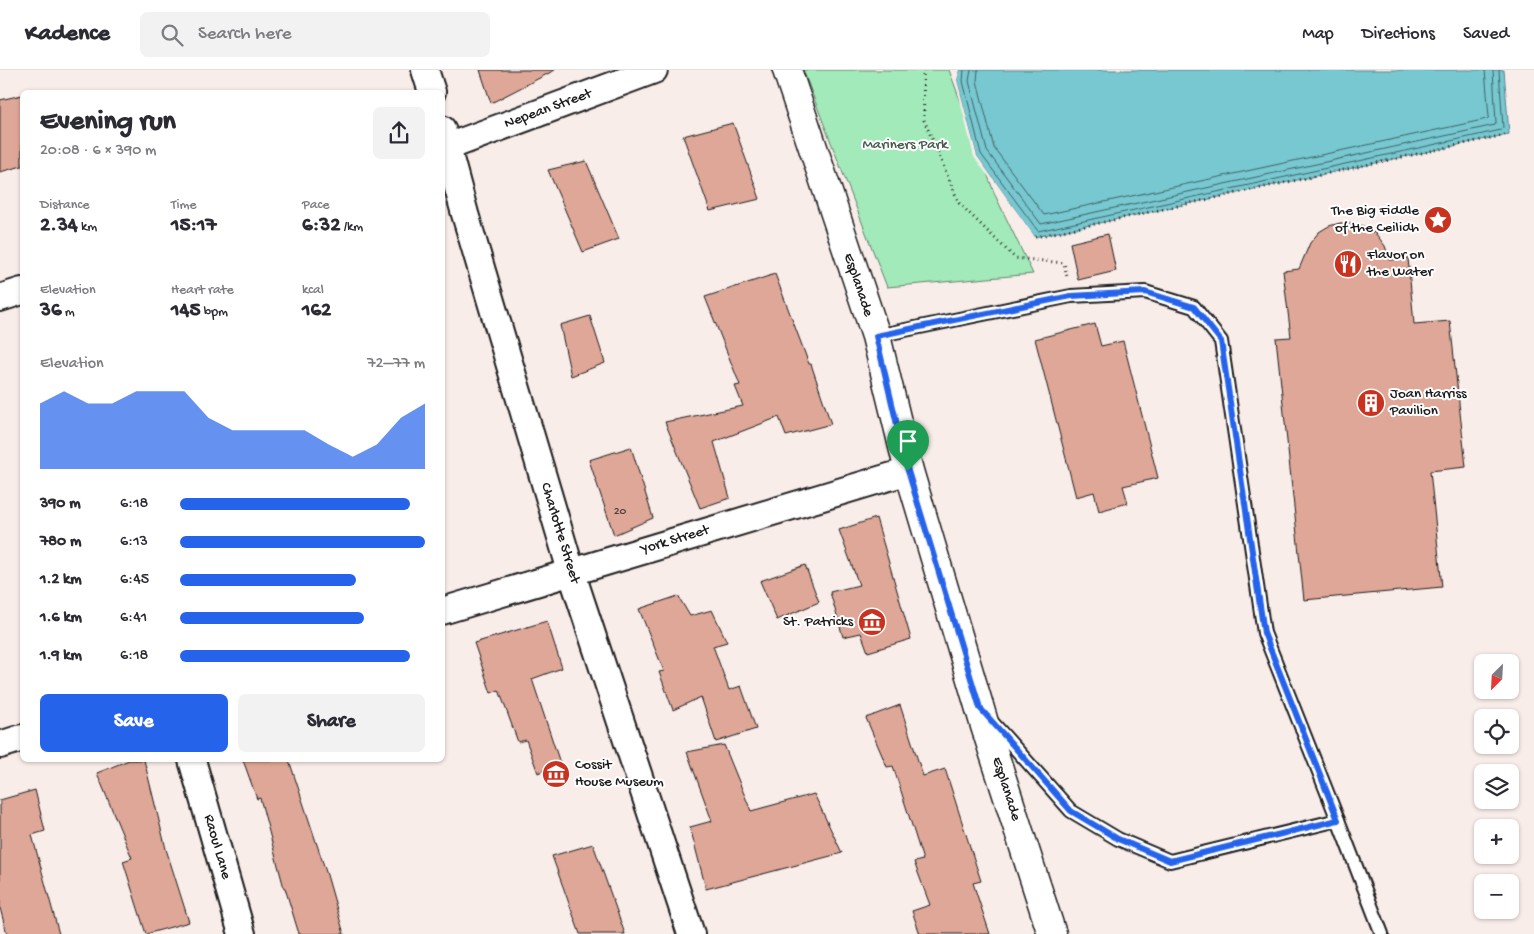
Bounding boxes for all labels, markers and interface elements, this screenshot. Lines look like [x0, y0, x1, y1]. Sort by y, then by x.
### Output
search box [140, 12, 490, 57]
text: Kadence [25, 20, 110, 49]
icon: search [158, 21, 186, 49]
text: Search here [198, 23, 292, 46]
text: Map [1302, 24, 1334, 45]
text: Directions [1362, 24, 1435, 45]
text: Saved [1463, 24, 1509, 45]
street label: Nepean Street [502, 84, 596, 133]
text: Evening run [40, 106, 176, 139]
button: share [373, 107, 425, 159]
park label: Mariners Park [862, 136, 949, 154]
text: 20:08 · 6 × 390 m [40, 142, 156, 161]
text: Distance [40, 197, 89, 214]
text: Time [171, 197, 197, 214]
text: Pace [302, 197, 329, 214]
place label: The Big Fiddle of the Ceilidh [1330, 202, 1419, 237]
place icon: The Big Fiddle of the Ceilidh [1423, 205, 1453, 235]
text: 2.34 [40, 214, 78, 239]
text: 15:17 [171, 214, 217, 239]
text: 6:32 [302, 214, 340, 239]
text: km [78, 219, 97, 236]
text: /km [340, 219, 363, 236]
place label: Flavor on the Water [1366, 246, 1434, 281]
restaurant icon: Flavor on the Water [1333, 249, 1363, 279]
street label: Esplanade [839, 251, 877, 319]
text: Elevation [40, 282, 96, 299]
text: Heart rate [171, 282, 234, 299]
text: kcal [302, 282, 324, 299]
text: 36 [40, 299, 62, 324]
text: 145 [171, 299, 200, 324]
text: 162 [302, 299, 331, 324]
text: m [62, 304, 75, 321]
text: bpm [200, 304, 228, 321]
text: Elevation [40, 355, 104, 374]
text: 72–77 m [367, 355, 425, 374]
place label: Joan Harriss Pavilion [1389, 385, 1467, 420]
building icon: Joan Harriss Pavilion [1356, 388, 1386, 418]
pin [887, 420, 929, 471]
icon: arrive [894, 427, 922, 455]
street label: Charlotte Street [536, 480, 584, 587]
text: 390 m [40, 495, 81, 514]
text: 6:18 [120, 495, 148, 514]
house number: 20 [614, 505, 627, 519]
street label: York Street [637, 521, 713, 559]
text: 780 m [40, 533, 81, 552]
text: 6:13 [120, 533, 148, 552]
text: 1.2 km [40, 571, 82, 590]
text: 6:45 [120, 571, 149, 590]
museum icon: St. Patricks [857, 607, 887, 637]
text: 1.6 km [40, 609, 82, 628]
text: 6:41 [120, 609, 147, 628]
place label: St. Patricks [783, 613, 853, 631]
text: 1.9 km [40, 647, 82, 666]
text: 6:18 [120, 647, 148, 666]
north arrow [1474, 654, 1519, 699]
map controls [1474, 654, 1519, 919]
button: Save [40, 694, 228, 752]
button: Share [238, 694, 425, 752]
button: locate [1474, 709, 1519, 754]
street label: Esplanade [987, 755, 1025, 823]
place label: Cossit House Museum [575, 756, 664, 791]
museum icon: Cossit House Museum [541, 759, 571, 789]
button: layers [1474, 764, 1519, 809]
street label: Raoul Lane [199, 813, 235, 882]
button: + [1474, 819, 1519, 864]
button: − [1474, 874, 1519, 919]

